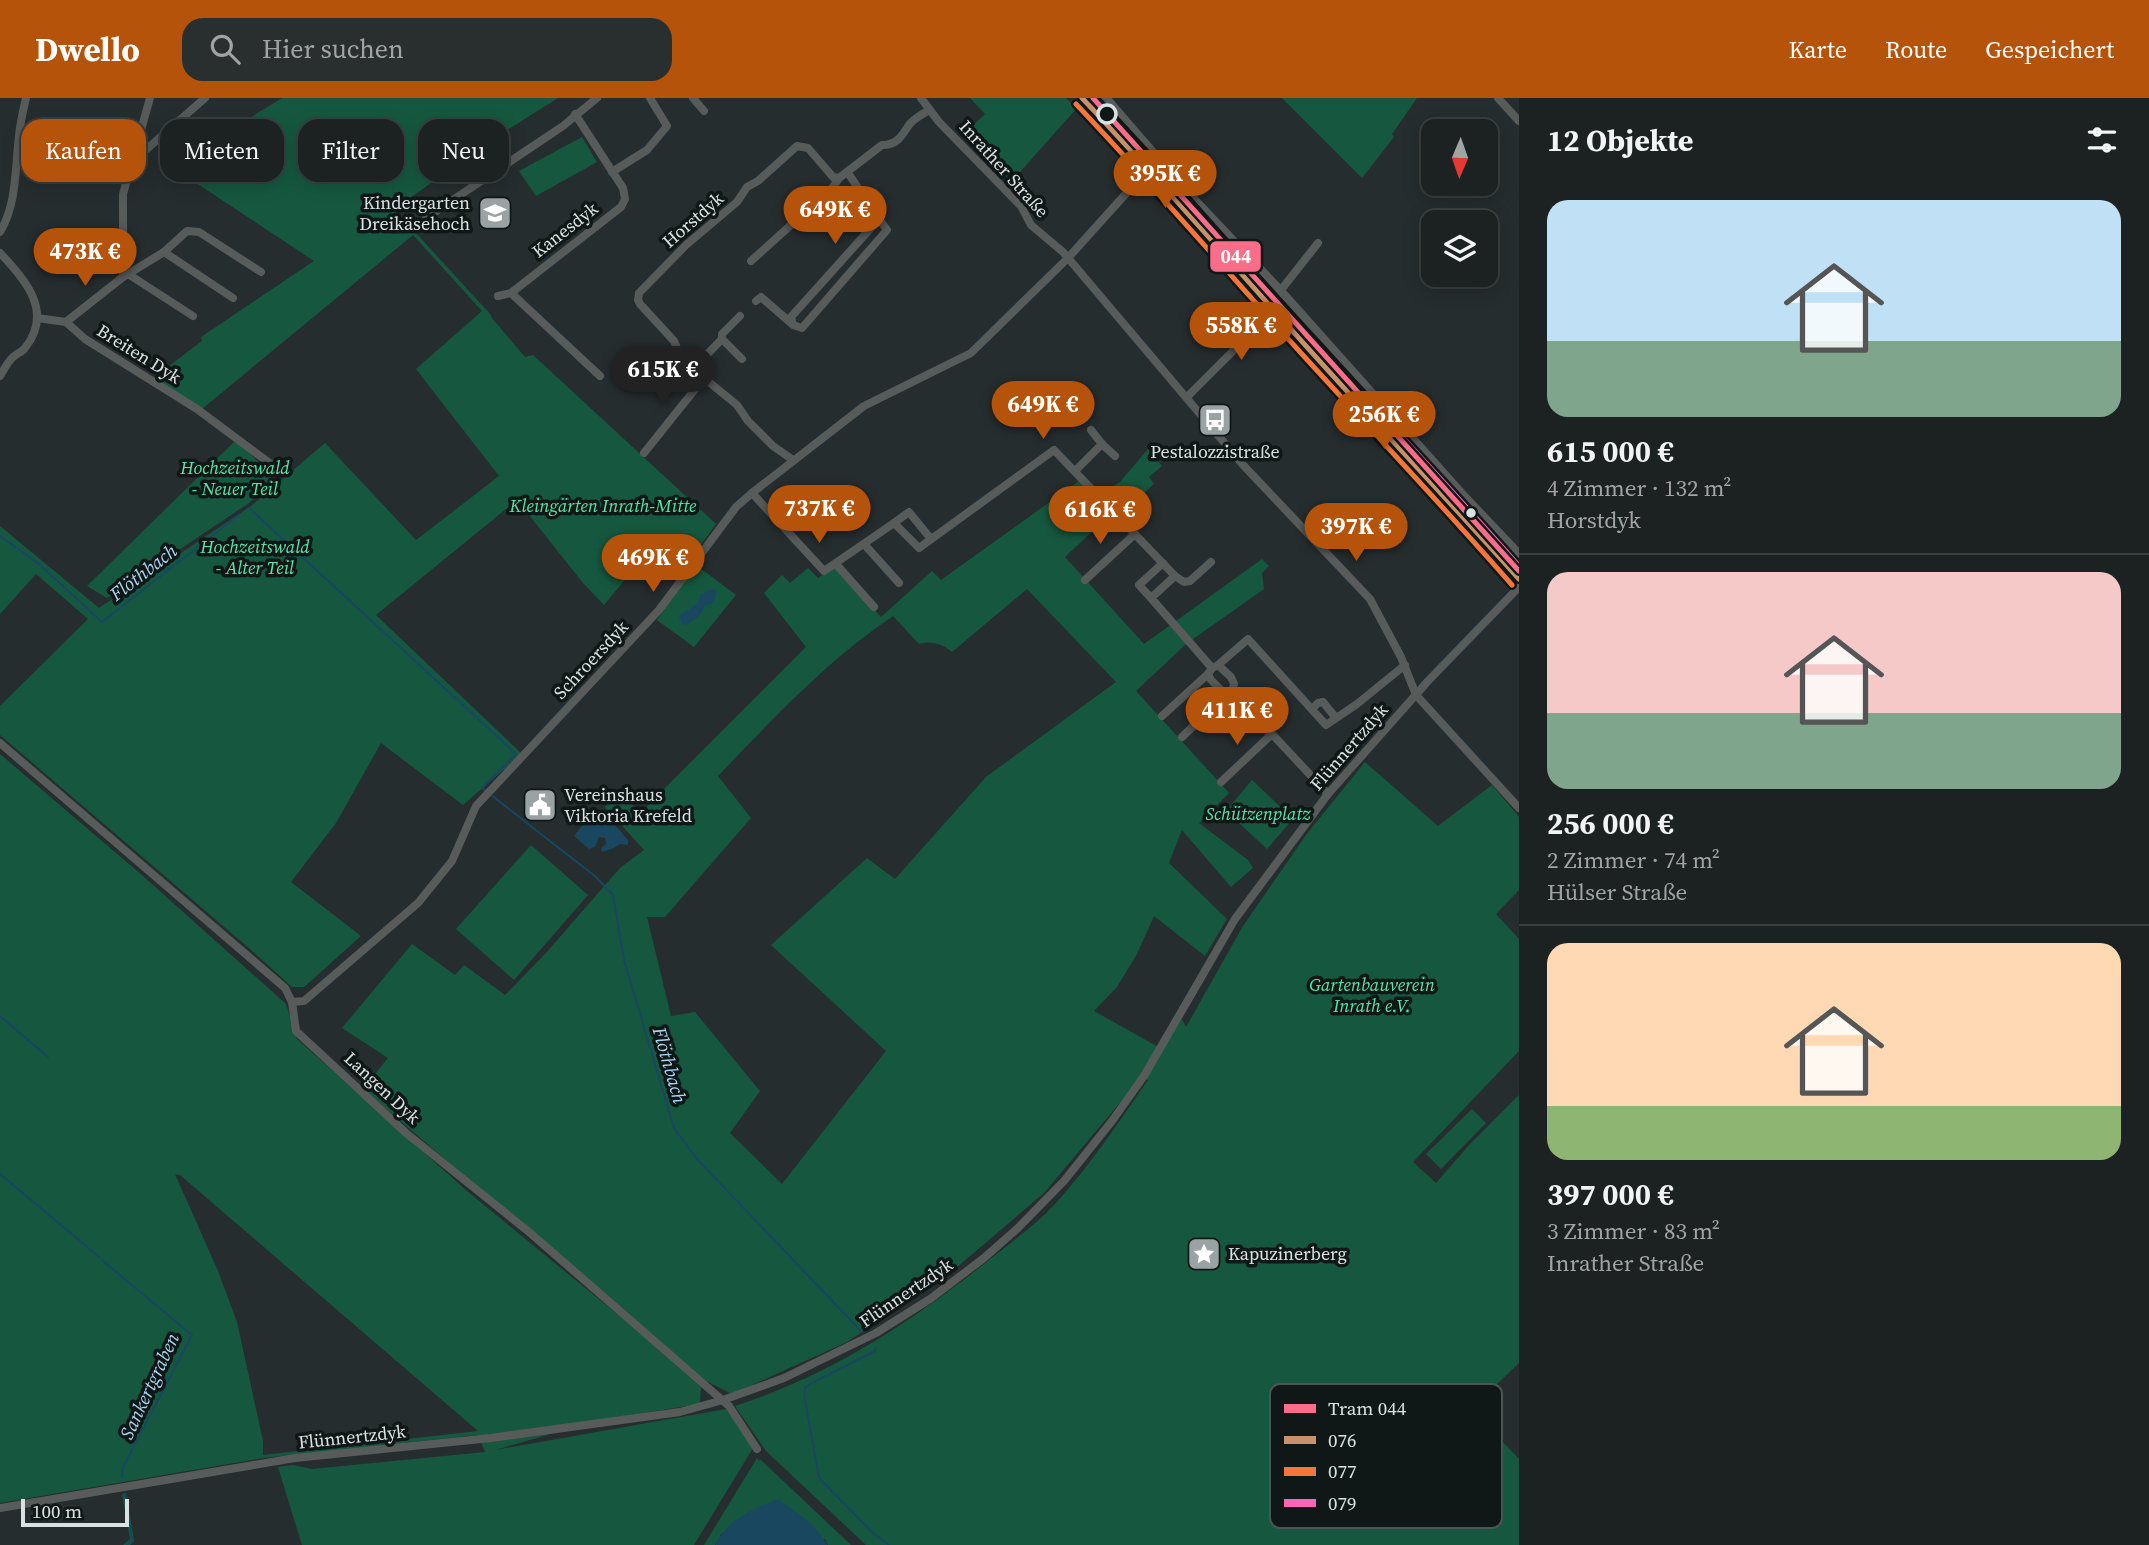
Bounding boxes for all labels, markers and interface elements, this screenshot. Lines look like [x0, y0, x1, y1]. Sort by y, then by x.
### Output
search box [182, 18, 672, 81]
text: Dwello [35, 27, 140, 72]
icon: search [206, 30, 244, 68]
text: Hier suchen [262, 31, 404, 67]
text: Karte [1788, 33, 1847, 66]
text: Route [1885, 33, 1947, 66]
text: Gespeichert [1985, 33, 2114, 66]
unlabelled marker [1097, 104, 1117, 124]
street label: Inrather Straße [954, 115, 1055, 223]
chip: Kaufen [21, 119, 146, 182]
chip: Mieten [160, 119, 284, 182]
chip: Filter [298, 119, 404, 182]
chip: Neu [418, 119, 509, 182]
north arrow [1421, 119, 1498, 196]
map controls [1421, 119, 1498, 287]
text: 12 Objekte [1547, 120, 1693, 161]
icon: filters [2083, 121, 2121, 159]
pin: 395K € [1108, 150, 1222, 210]
text: 395K € [1130, 157, 1200, 189]
street label: Horstdyk [657, 186, 729, 253]
pin: 649K € [778, 186, 892, 246]
place label: Kindergarten Dreikäsehoch [359, 190, 470, 236]
text: 649K € [800, 193, 870, 225]
school or university icon: Kindergarten Dreikäsehoch [476, 194, 514, 232]
street label: Kanesdyk [526, 196, 603, 263]
button: layers [1421, 210, 1498, 287]
pin: 473K € [28, 228, 142, 288]
text: 473K € [50, 235, 120, 267]
line badge: 044 [1209, 240, 1262, 273]
text: 044 [1221, 243, 1251, 269]
icon: home [1771, 245, 1897, 371]
pin: 558K € [1184, 302, 1298, 362]
text: 558K € [1206, 309, 1276, 341]
street label: Breiten Dyk [92, 318, 186, 389]
pin: 615K € [606, 346, 720, 406]
text: 615K € [628, 353, 698, 385]
pin: 649K € [986, 382, 1100, 441]
text: 649K € [1008, 388, 1078, 420]
pin: 256K € [1327, 392, 1441, 451]
text: 256K € [1349, 398, 1419, 430]
bus stop icon: Pestalozzistraße [1196, 401, 1234, 439]
text: 615 000 € [1547, 431, 1674, 472]
place label: Pestalozzistraße [1150, 439, 1280, 464]
park label: Hochzeitswald - Neuer Teil [179, 455, 290, 501]
text: 4 Zimmer · 132 m² [1547, 472, 1731, 504]
pin: 737K € [762, 486, 876, 545]
pin: 616K € [1043, 486, 1157, 546]
text: 737K € [784, 492, 854, 524]
park label: Kleingärten Inrath-Mitte [509, 493, 697, 518]
text: 616K € [1065, 493, 1135, 525]
pin: 397K € [1299, 504, 1413, 563]
text: Horstdyk [1547, 504, 1641, 536]
unlabelled marker [1464, 506, 1478, 520]
text: 397K € [1321, 510, 1391, 542]
park label: Hochzeitswald - Alter Teil [199, 534, 310, 580]
pin: 469K € [596, 534, 710, 594]
water label: Flöthbach [103, 537, 182, 607]
text: 469K € [618, 541, 688, 573]
street label: Schroersdyk [548, 615, 634, 704]
icon: home [1771, 617, 1897, 743]
pin: 411K € [1180, 688, 1294, 747]
text: 411K € [1202, 694, 1272, 726]
street label: Flünnertzdyk [1304, 698, 1394, 796]
place label: Vereinshaus Viktoria Krefeld [564, 782, 692, 828]
public building icon: Vereinshaus Viktoria Krefeld [521, 786, 559, 824]
park label: Schützenplatz [1205, 801, 1311, 826]
text: 256 000 € [1547, 803, 1674, 844]
text: 2 Zimmer · 74 m² [1547, 844, 1720, 876]
text: Hülser Straße [1547, 876, 1687, 908]
park label: Gartenbauverein Inrath e.V. [1309, 972, 1435, 1018]
icon: home [1771, 988, 1897, 1114]
water label: Flöthbach [646, 1023, 694, 1107]
street label: Langen Dyk [339, 1046, 426, 1129]
text: 397 000 € [1547, 1174, 1674, 1215]
text: 3 Zimmer · 83 m² [1547, 1215, 1720, 1247]
place icon: Kapuzinerberg [1185, 1235, 1223, 1273]
place label: Kapuzinerberg [1228, 1241, 1347, 1266]
text: Inrather Straße [1547, 1247, 1704, 1279]
street label: Flünnertzdyk [854, 1252, 958, 1333]
water label: Sankertgraben [113, 1328, 185, 1443]
legend [1270, 1384, 1502, 1528]
text: Tram 044 [1328, 1395, 1407, 1421]
street label: Flünnertzdyk [297, 1418, 407, 1455]
text: 076 [1328, 1427, 1357, 1453]
text: 077 [1328, 1458, 1357, 1484]
text: 079 [1328, 1490, 1357, 1516]
scale bar [21, 1496, 130, 1528]
text: 100 m [32, 1498, 82, 1524]

